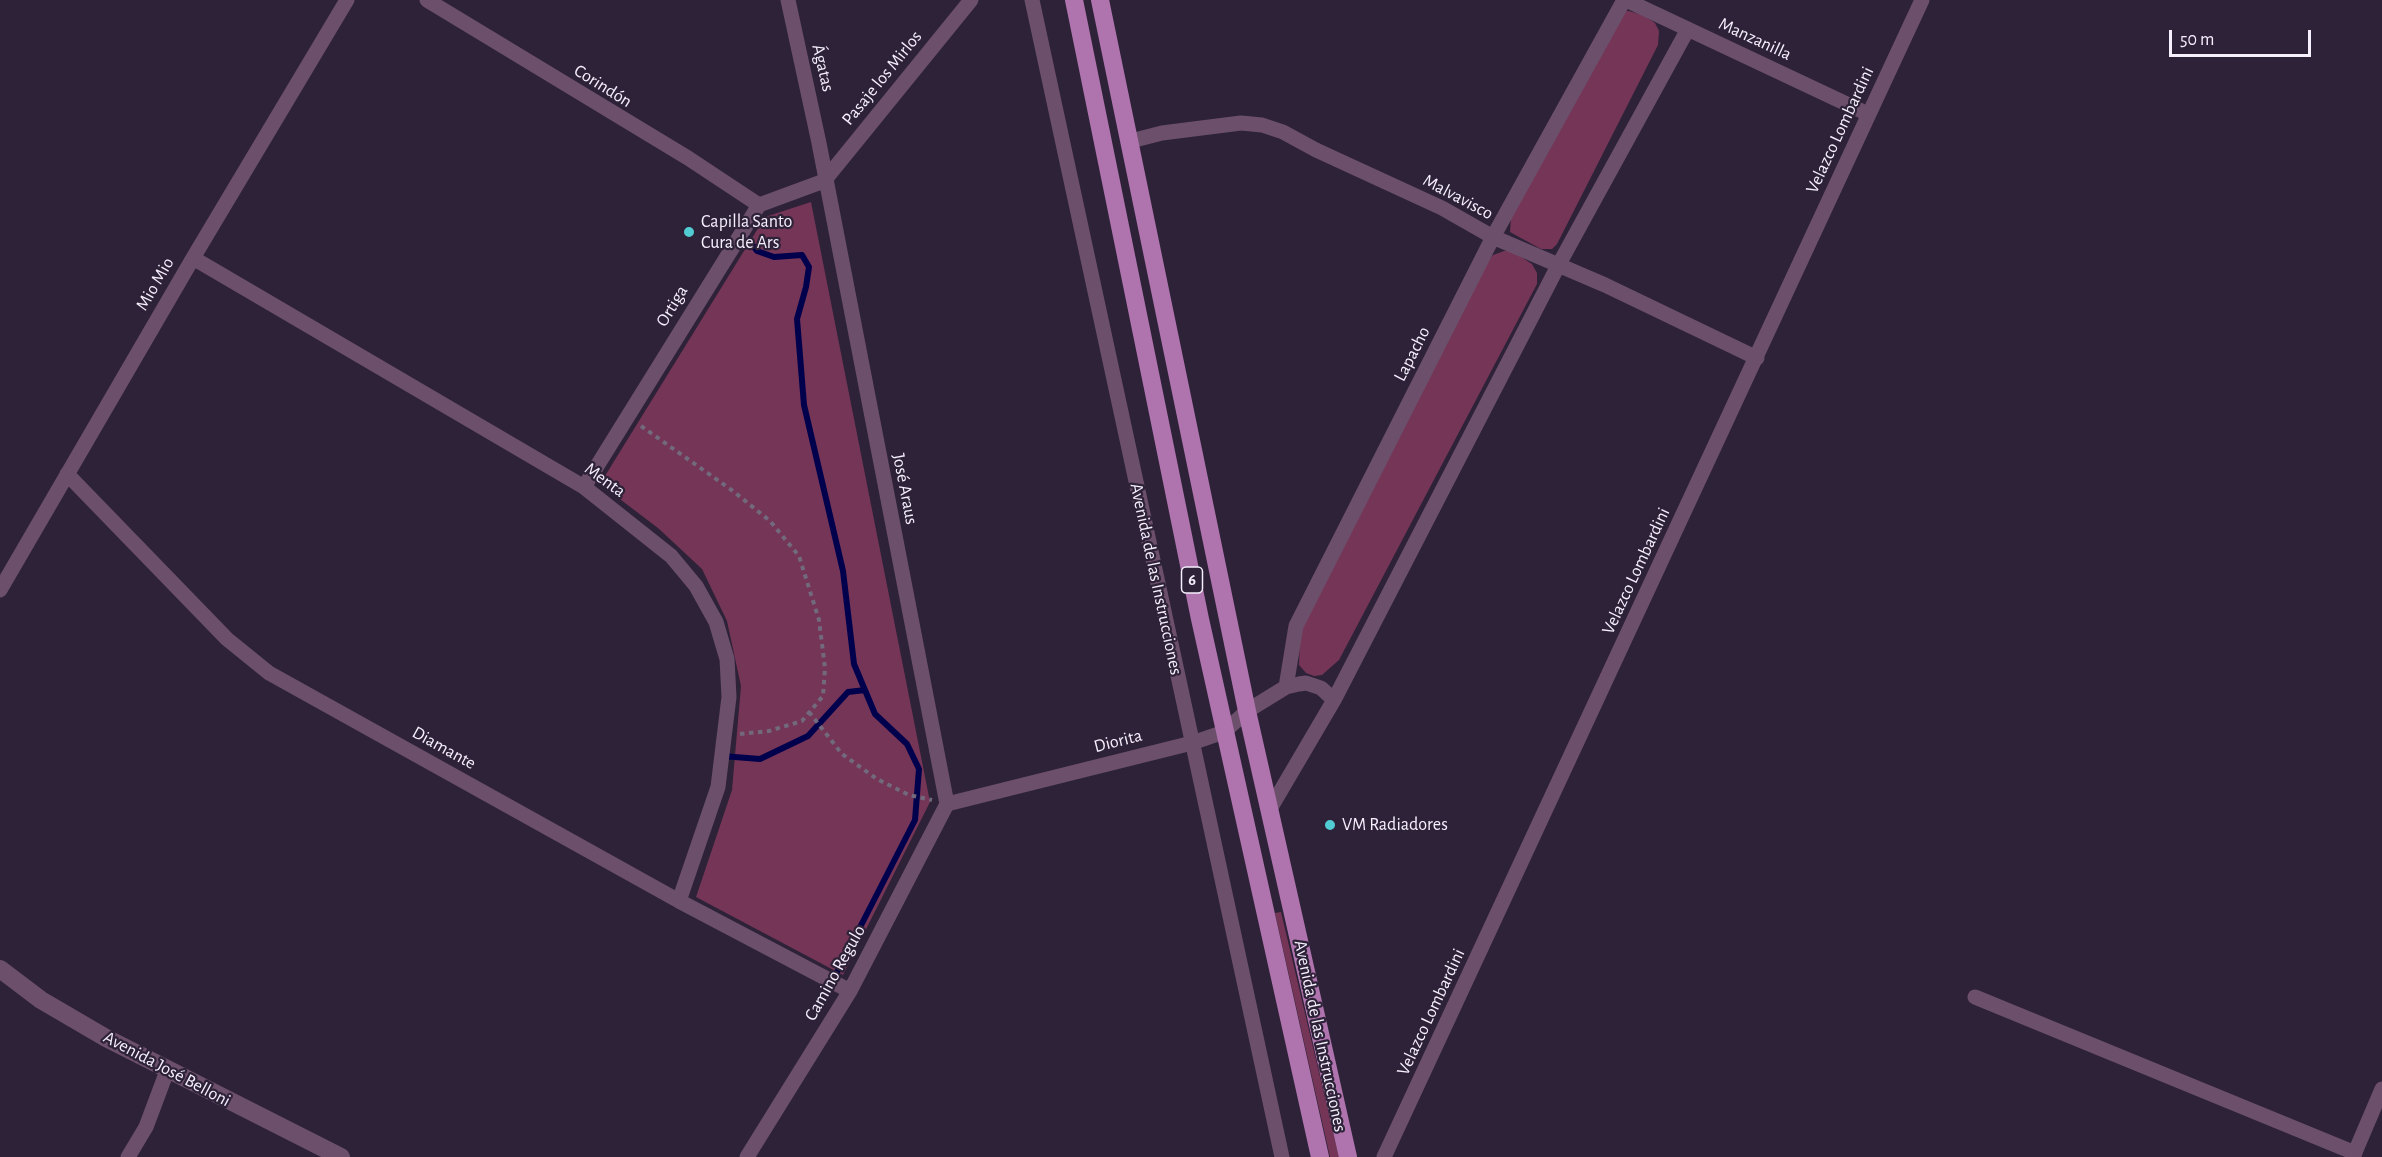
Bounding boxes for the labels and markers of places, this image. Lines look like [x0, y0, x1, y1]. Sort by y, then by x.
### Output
place label: Capilla Santo Cura de Ars [701, 211, 792, 254]
marker: Capilla Santo Cura de Ars [682, 225, 696, 239]
place label: VM Radiadores [1342, 814, 1448, 836]
marker: VM Radiadores [1323, 818, 1337, 832]

